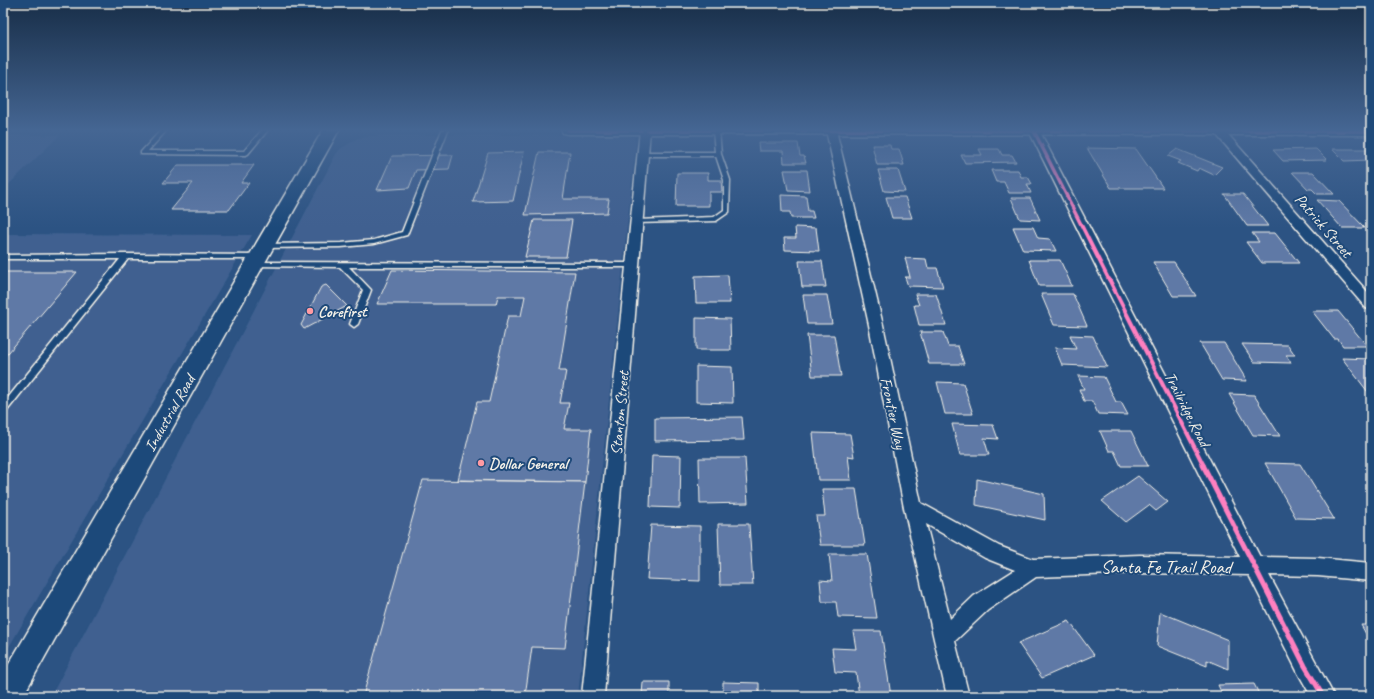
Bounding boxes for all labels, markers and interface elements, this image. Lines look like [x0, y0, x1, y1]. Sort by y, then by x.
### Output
street label: Patrick Street [1290, 190, 1358, 263]
place label: Corefirst [318, 302, 368, 322]
marker: Corefirst [305, 306, 315, 316]
street label: Industrial Road [140, 369, 201, 455]
street label: Stanton Street [606, 369, 634, 456]
street label: Trailridge Road [1160, 369, 1216, 453]
street label: Frontier Way [876, 376, 911, 452]
place label: Dollar General [489, 454, 570, 474]
marker: Dollar General [476, 458, 486, 468]
street label: Santa Fe Trail Road [1101, 555, 1234, 579]

